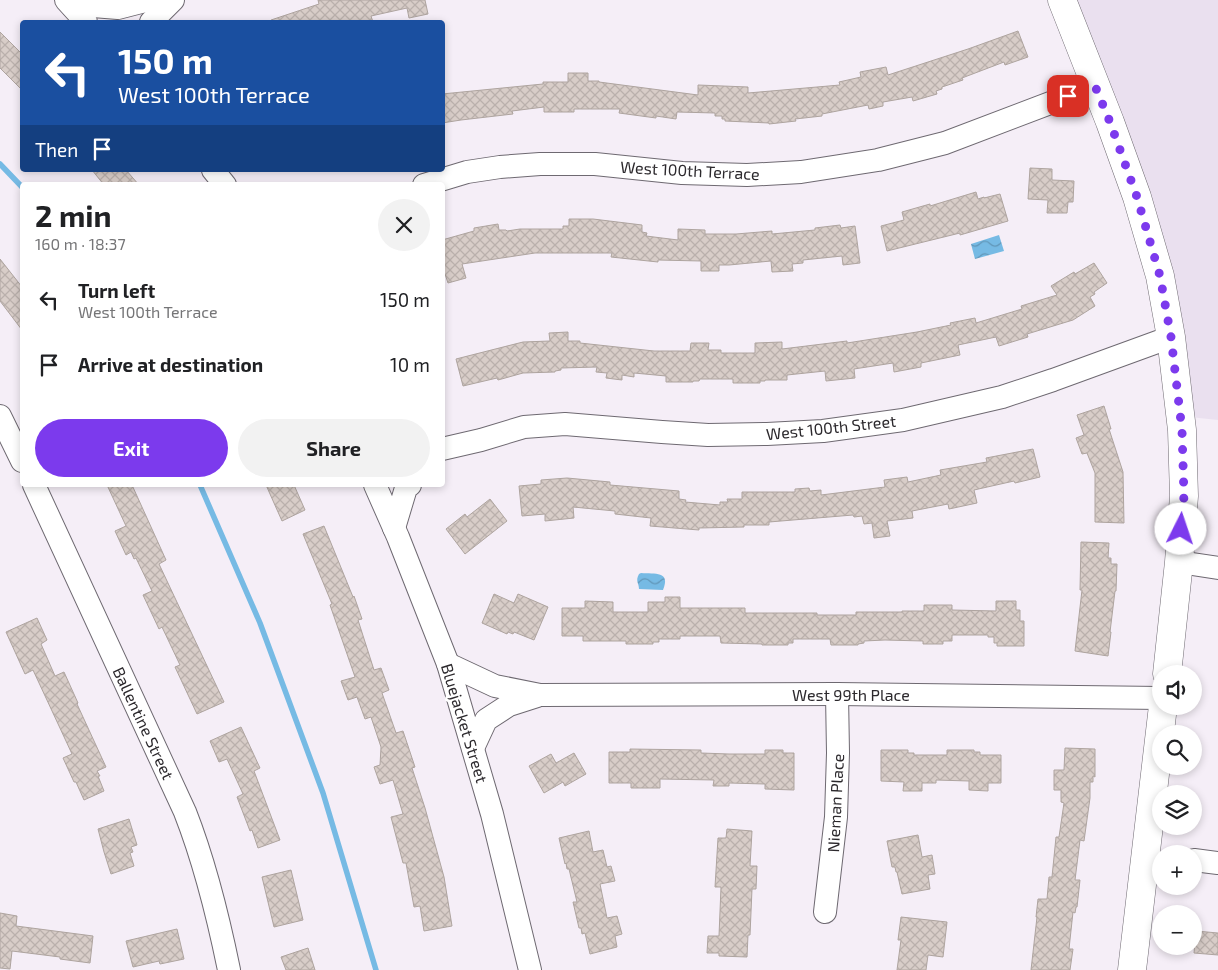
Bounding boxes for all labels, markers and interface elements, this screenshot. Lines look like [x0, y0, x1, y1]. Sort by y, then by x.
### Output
text: 150 m [118, 39, 213, 81]
icon: left [35, 40, 100, 105]
pin [1047, 75, 1089, 117]
text: West 100th Terrace [118, 81, 310, 107]
icon: arrive [1054, 82, 1082, 110]
icon: arrive [88, 135, 116, 163]
text: Then [35, 138, 78, 161]
street label: West 100th Terrace [620, 157, 760, 183]
text: 2 min [35, 197, 112, 233]
button: close [378, 199, 430, 251]
text: 160 m · 18:37 [35, 234, 126, 253]
text: Turn left [78, 279, 155, 302]
icon: left [35, 286, 63, 314]
text: 150 m [380, 288, 430, 311]
text: West 100th Terrace [78, 302, 218, 321]
icon: arrive [35, 351, 63, 379]
text: Arrive at destination [78, 353, 263, 376]
text: 10 m [390, 353, 430, 376]
street label: West 100th Street [765, 411, 897, 443]
button: Exit [35, 419, 228, 477]
button: Share [238, 419, 430, 477]
position arrow [1154, 502, 1206, 554]
street label: Bluejacket Street [437, 661, 492, 785]
street label: Ballentine Street [110, 664, 178, 782]
map controls [1152, 665, 1202, 955]
button: sound [1152, 665, 1202, 715]
street label: West 99th Place [792, 685, 910, 704]
button: search [1152, 725, 1202, 775]
street label: Nieman Place [823, 753, 847, 853]
button: layers [1152, 785, 1202, 835]
button: + [1152, 845, 1202, 895]
button: − [1152, 905, 1202, 955]

